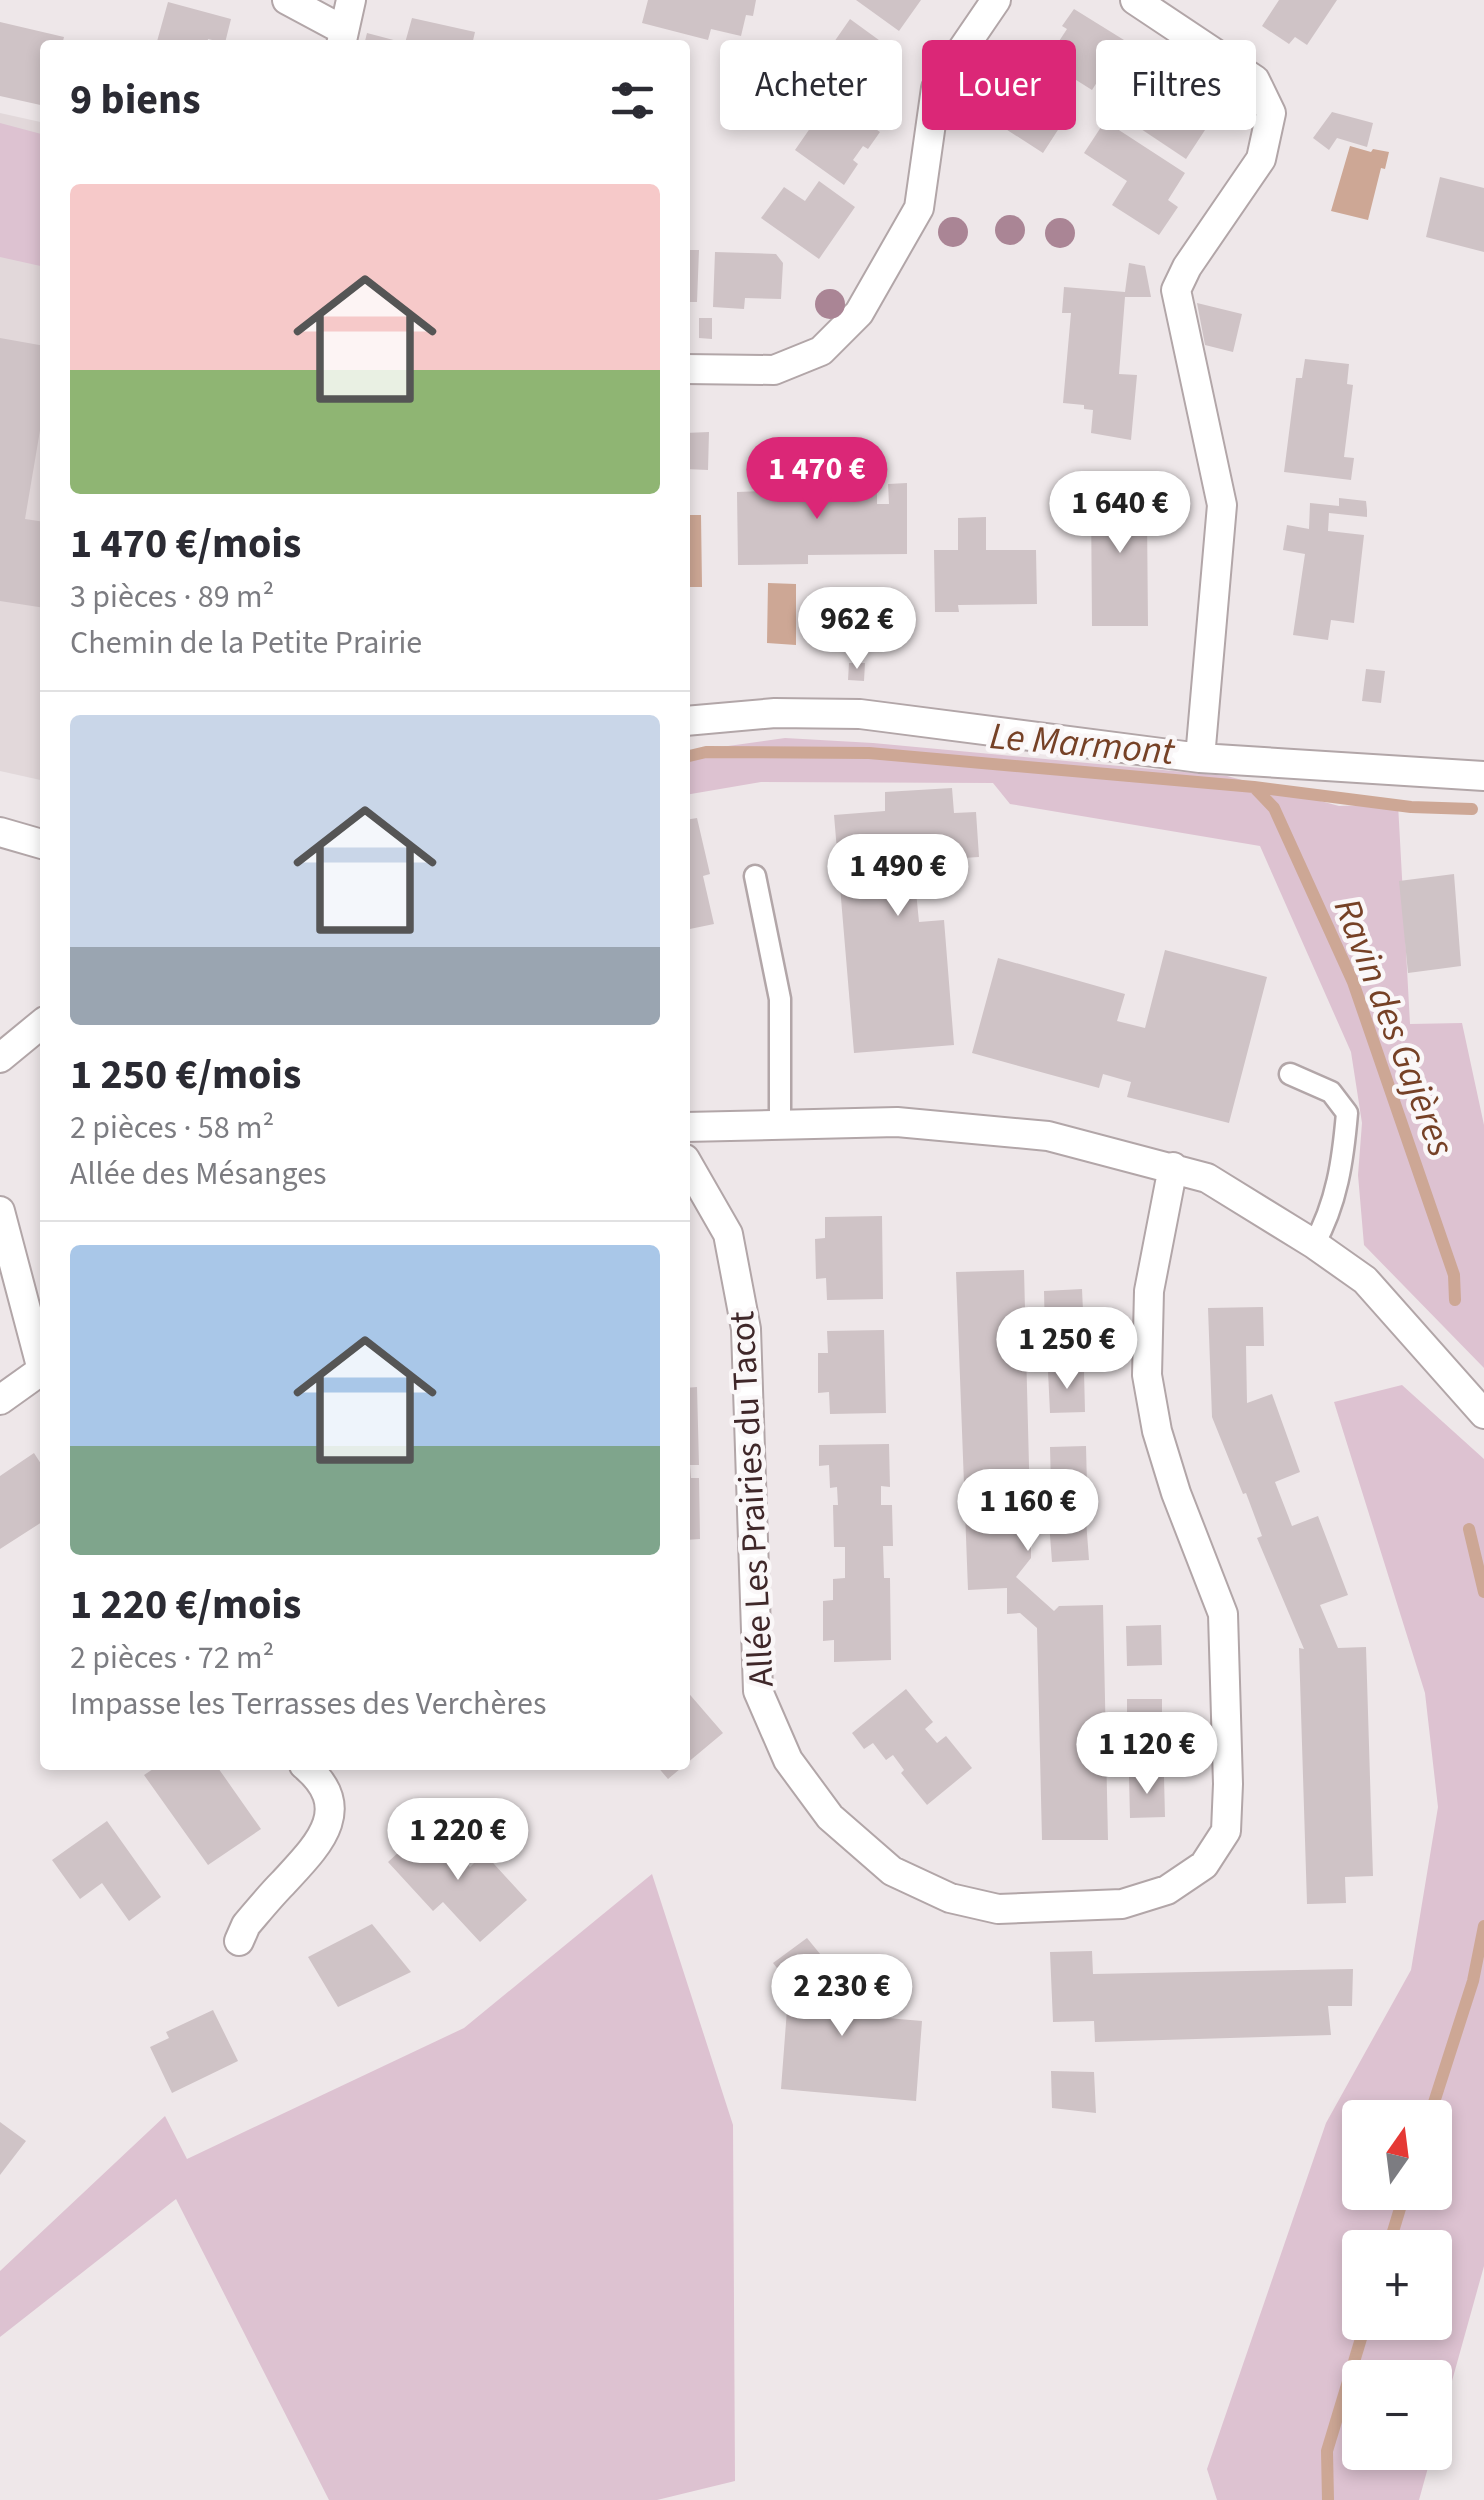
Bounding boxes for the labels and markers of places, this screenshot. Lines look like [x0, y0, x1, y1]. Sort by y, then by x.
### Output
pin: 1 470 € [725, 437, 909, 522]
pin: 1 640 € [1028, 471, 1212, 556]
pin: 962 € [787, 587, 927, 672]
pin: 1 490 € [806, 834, 990, 919]
pin: 1 250 € [975, 1307, 1159, 1392]
pin: 1 160 € [936, 1469, 1120, 1554]
pin: 1 120 € [1055, 1712, 1239, 1797]
pin: 1 220 € [366, 1798, 550, 1883]
pin: 2 230 € [750, 1954, 934, 2039]

